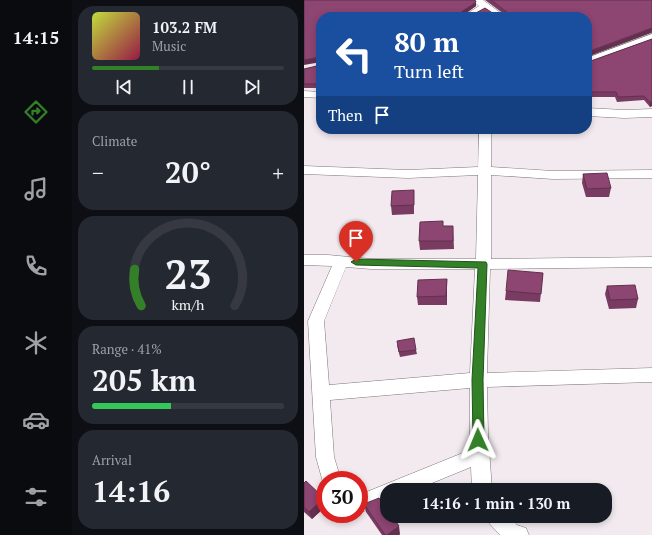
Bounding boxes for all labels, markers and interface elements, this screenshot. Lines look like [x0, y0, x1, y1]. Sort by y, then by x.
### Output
text: 103.2 FM [152, 17, 217, 37]
text: 80 m [394, 23, 459, 60]
text: 14:15 [13, 25, 59, 49]
icon: left [328, 28, 380, 80]
text: Music [152, 37, 186, 55]
text: Turn left [394, 59, 464, 83]
icon: previous [113, 76, 135, 98]
icon: pause [177, 76, 199, 98]
icon: next [241, 76, 263, 98]
icon: directions [22, 98, 50, 126]
icon: arrive [371, 104, 393, 126]
text: Then [328, 105, 363, 125]
text: Climate [92, 132, 137, 150]
text: 20° [165, 152, 211, 192]
text: − [92, 158, 104, 187]
text: + [272, 158, 284, 187]
icon: music [22, 175, 50, 203]
pin [339, 221, 373, 262]
icon: arrive [345, 227, 367, 249]
text: 23 [164, 245, 212, 300]
icon: phone [22, 252, 50, 280]
text: km/h [172, 294, 205, 313]
icon: climate [22, 329, 50, 357]
text: Range · 41% [92, 340, 162, 358]
text: 205 km [92, 360, 196, 400]
icon: car [22, 406, 50, 434]
position arrow [457, 419, 499, 461]
text: Arrival [92, 451, 132, 469]
text: 14:16 [92, 471, 170, 511]
speed limit sign: 30 [316, 471, 368, 523]
icon: filters [22, 483, 50, 511]
text: 14:16 · 1 min · 130 m [422, 493, 570, 513]

